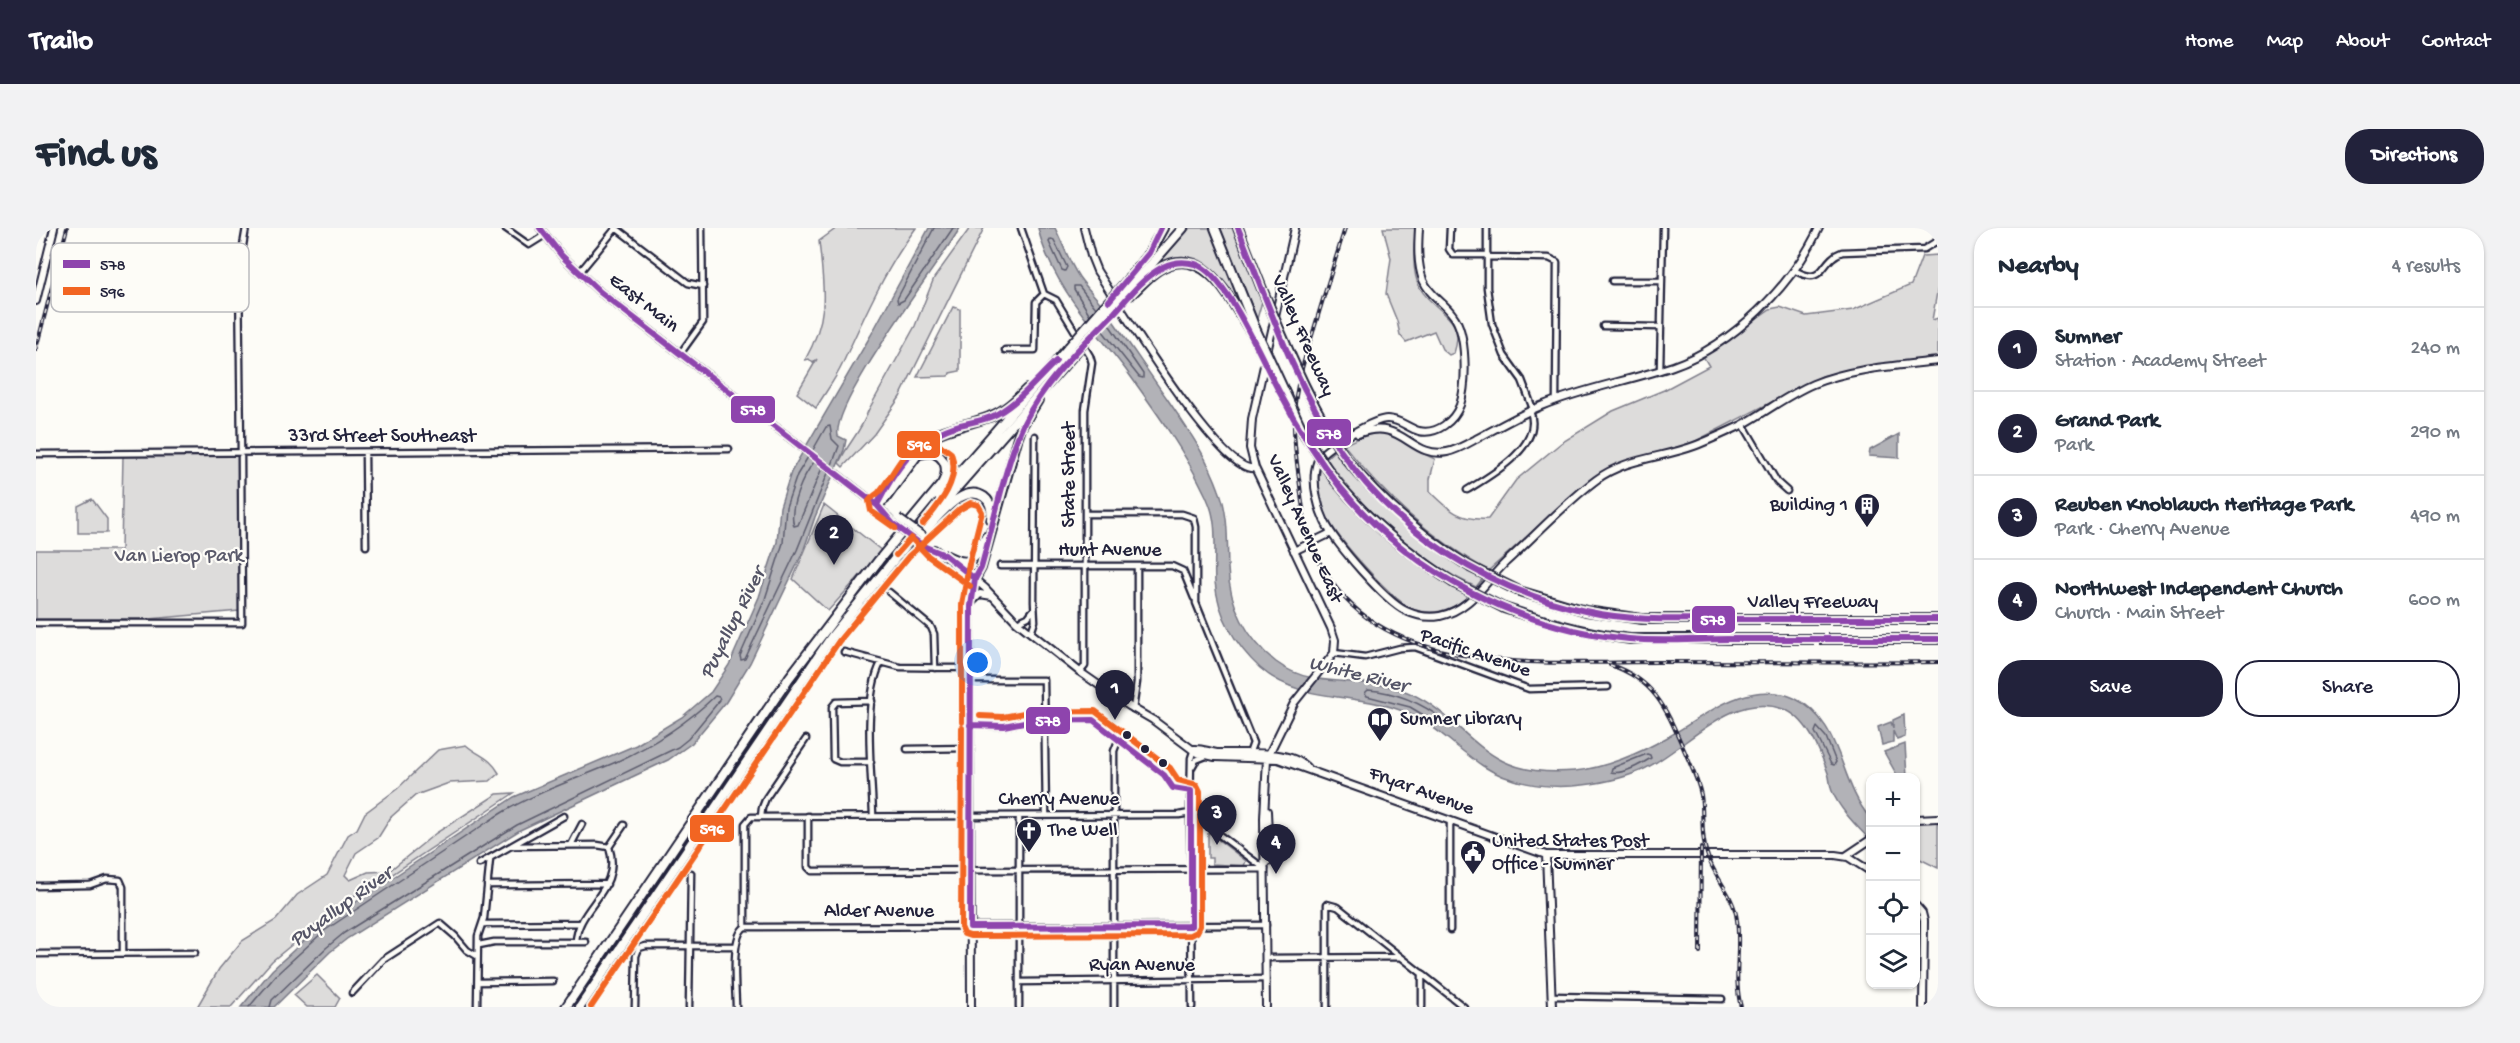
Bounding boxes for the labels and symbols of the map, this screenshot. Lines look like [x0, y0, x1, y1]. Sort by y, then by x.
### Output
legend [51, 243, 249, 312]
text: 578 [100, 258, 126, 277]
street label: East Main [603, 269, 683, 339]
street label: Valley Freeway [1265, 271, 1339, 400]
text: 596 [100, 285, 125, 304]
line badge: 578 [730, 395, 776, 424]
text: 578 [740, 403, 766, 422]
line badge: 578 [1306, 418, 1352, 447]
street label: State Street [1059, 421, 1082, 528]
street label: 33rd Street Southeast [287, 426, 477, 449]
text: 578 [1316, 427, 1342, 446]
line badge: 596 [896, 430, 941, 459]
text: 596 [907, 438, 932, 457]
street label: Valley Avenue East [1261, 450, 1348, 608]
building icon: Building 1 [1852, 491, 1882, 529]
place label: Building 1 [1769, 495, 1848, 518]
pin: 2 [814, 516, 854, 565]
street label: Hunt Avenue [1058, 540, 1162, 563]
park label: Van Lierop Park [114, 546, 245, 569]
water label: Puyallup River [695, 560, 775, 684]
street label: Valley Freeway [1747, 592, 1878, 615]
line badge: 578 [1691, 605, 1736, 634]
text: 578 [1700, 613, 1726, 632]
street label: Pacific Avenue [1416, 624, 1534, 684]
your location [963, 648, 992, 677]
water label: White River [1306, 652, 1415, 701]
pin: 1 [1096, 670, 1134, 720]
library icon: Sumner Library [1365, 705, 1395, 743]
line badge: 578 [1025, 706, 1071, 735]
place label: Sumner Library [1400, 709, 1522, 732]
text: 578 [1035, 714, 1061, 733]
unlabelled marker [1121, 729, 1133, 741]
unlabelled marker [1139, 743, 1151, 755]
unlabelled marker [1157, 757, 1169, 769]
street label: Fryar Avenue [1364, 762, 1477, 822]
street label: Cherry Avenue [999, 789, 1120, 812]
pin: 3 [1198, 796, 1236, 845]
line badge: 596 [689, 814, 735, 843]
church icon: The Well [1014, 816, 1044, 854]
place label: The Well [1047, 820, 1118, 843]
text: 596 [700, 822, 725, 841]
pin: 4 [1256, 824, 1296, 874]
place label: United States Post Office - Sumner [1492, 831, 1650, 877]
public building icon: United States Post Office - Sumner [1458, 838, 1488, 876]
water label: Puyallup River [286, 860, 402, 954]
street label: Alder Avenue [824, 901, 935, 924]
street label: Ryan Avenue [1089, 955, 1196, 978]

